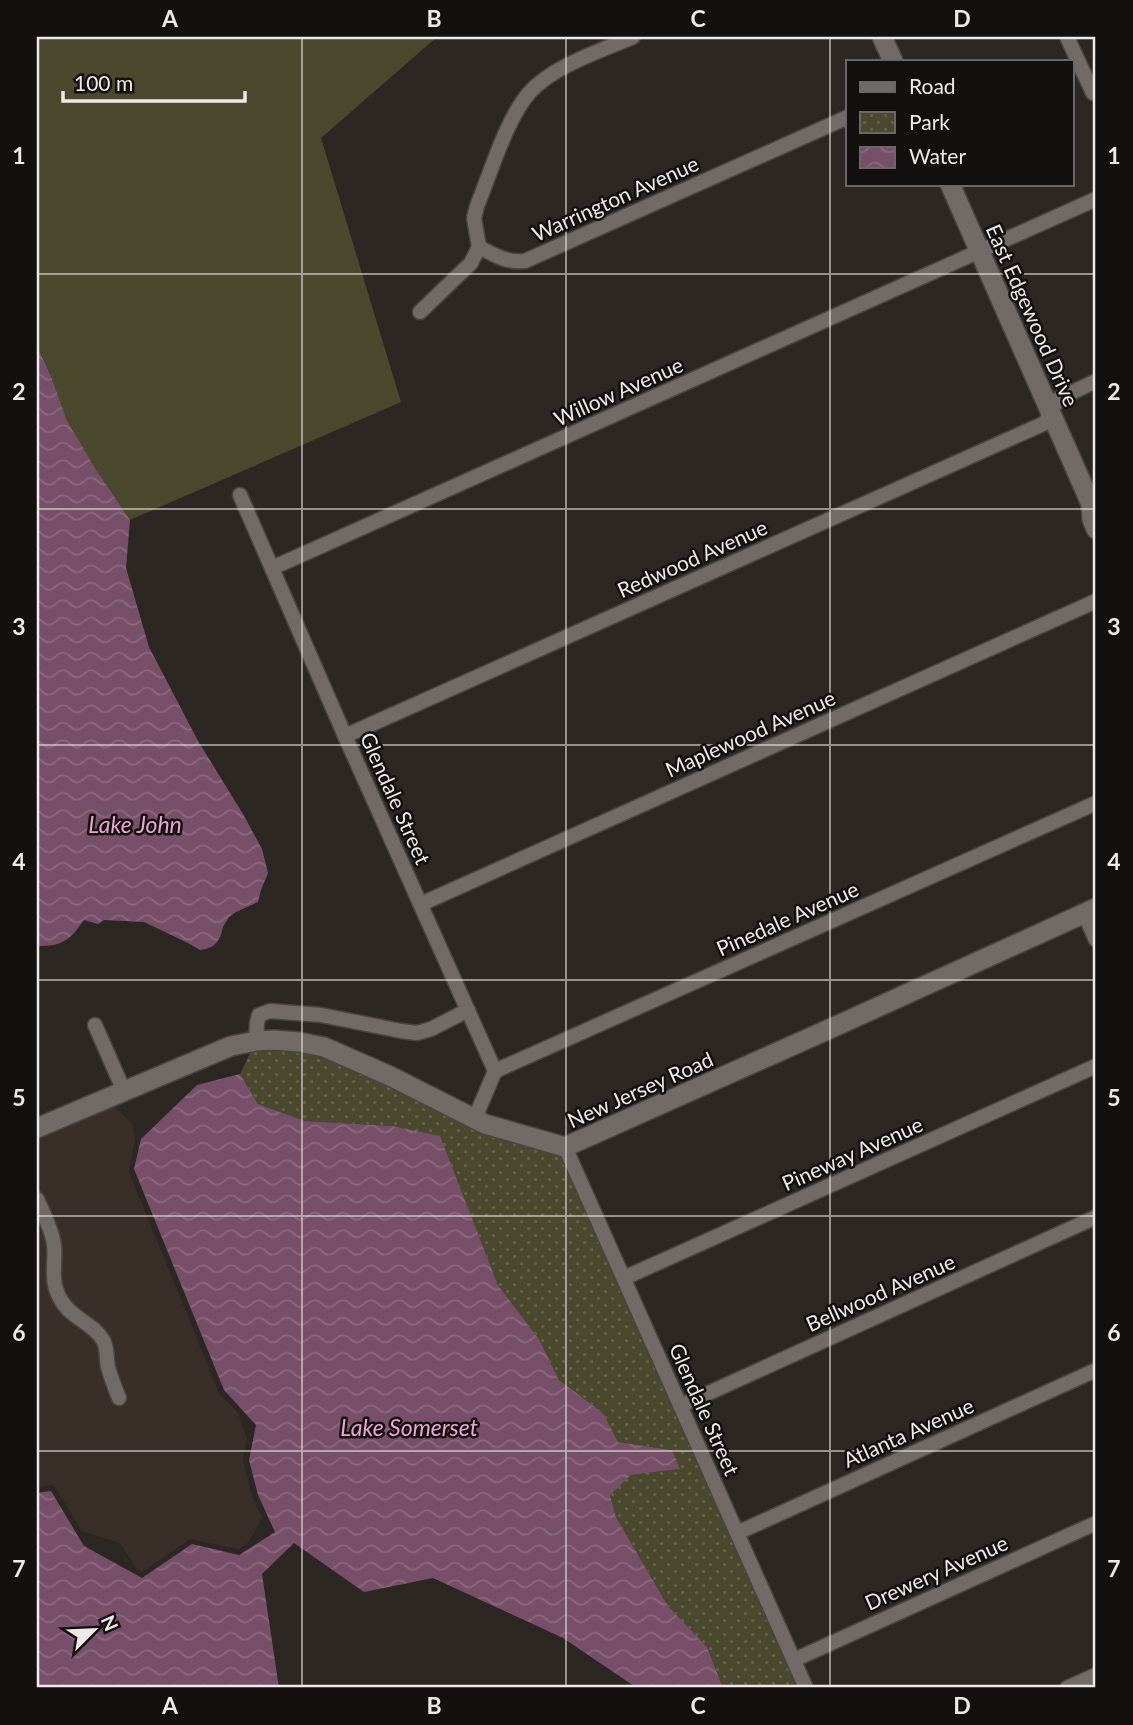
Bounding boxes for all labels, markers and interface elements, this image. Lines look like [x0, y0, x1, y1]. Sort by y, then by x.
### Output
text: A [161, 4, 179, 32]
text: B [426, 4, 442, 32]
text: C [690, 4, 706, 32]
text: D [953, 4, 971, 32]
scale bar [63, 60, 245, 104]
legend [846, 60, 1074, 186]
text: 100 m [74, 70, 133, 95]
text: Road [909, 73, 956, 98]
text: Park [909, 109, 950, 134]
text: 1 [12, 141, 26, 169]
text: 1 [1107, 141, 1121, 169]
text: Water [909, 143, 966, 168]
street label: Warrington Avenue [528, 150, 702, 246]
street label: East Edgewood Drive [982, 220, 1084, 410]
street label: Willow Avenue [550, 351, 686, 431]
text: 2 [12, 377, 26, 405]
text: 2 [1107, 377, 1121, 405]
street label: Redwood Avenue [613, 514, 771, 602]
text: 3 [12, 612, 26, 640]
text: 3 [1107, 612, 1121, 640]
street label: Maplewood Avenue [661, 684, 839, 782]
street label: Glendale Street [356, 728, 436, 868]
water label: Lake John [88, 810, 182, 838]
text: 4 [12, 847, 26, 875]
text: 4 [1107, 847, 1121, 875]
street label: Pinedale Avenue [712, 876, 862, 960]
street label: New Jersey Road [563, 1046, 717, 1132]
text: 5 [12, 1083, 26, 1111]
text: 5 [1107, 1083, 1121, 1111]
street label: Pineway Avenue [778, 1111, 926, 1195]
street label: Bellwood Avenue [802, 1248, 958, 1336]
text: 6 [12, 1318, 26, 1346]
text: 6 [1107, 1318, 1121, 1346]
street label: Glendale Street [665, 1339, 745, 1479]
street label: Atlanta Avenue [839, 1392, 977, 1472]
water label: Lake Somerset [340, 1413, 478, 1441]
street label: Drewery Avenue [861, 1529, 1011, 1615]
text: 7 [12, 1554, 26, 1582]
text: 7 [1107, 1554, 1121, 1582]
north arrow [60, 1596, 130, 1666]
text: N [97, 1612, 123, 1634]
text: A [161, 1691, 179, 1719]
text: B [426, 1691, 442, 1719]
text: C [690, 1691, 706, 1719]
text: D [953, 1691, 971, 1719]

